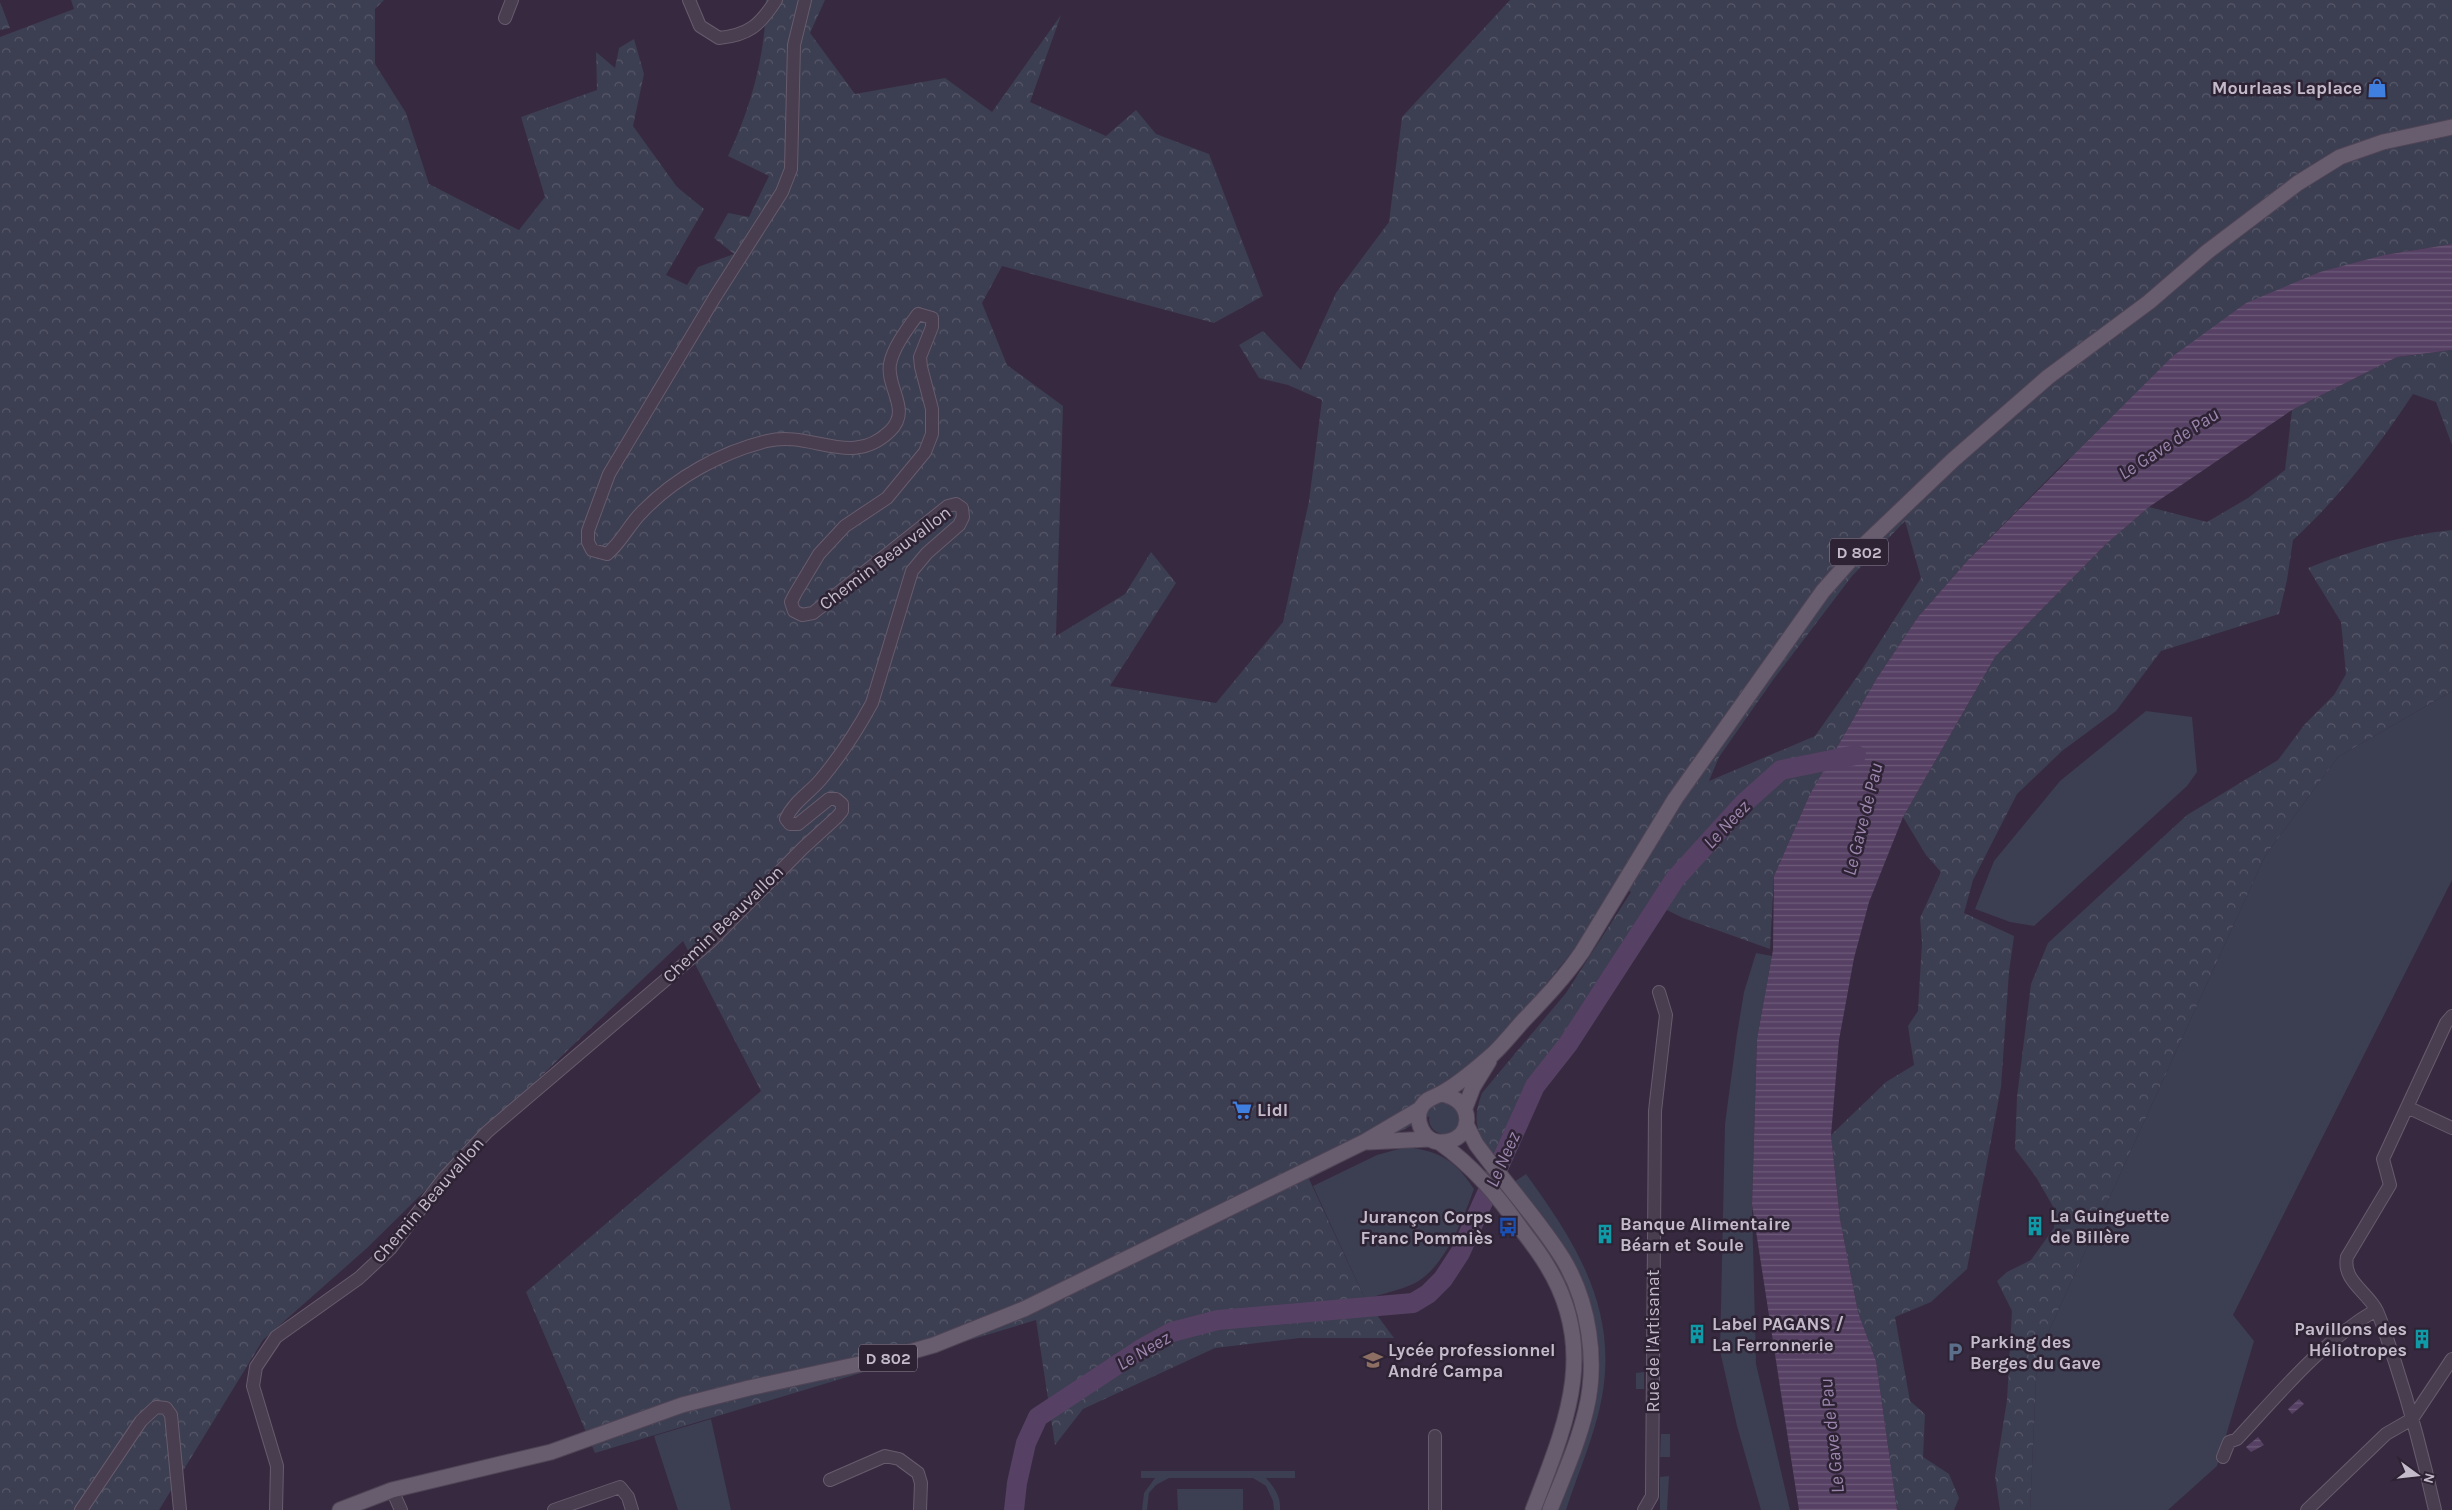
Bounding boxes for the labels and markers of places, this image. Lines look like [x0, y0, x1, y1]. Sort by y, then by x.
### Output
place label: Mourlaas Laplace [2212, 77, 2362, 99]
shop icon: Mourlaas Laplace [2366, 77, 2388, 99]
supermarket icon: Lidl [1231, 1099, 1253, 1121]
place label: Lidl [1257, 1099, 1288, 1121]
place label: La Guinguette de Billère [2050, 1205, 2170, 1248]
place label: Jurançon Corps Franc Pommiès [1360, 1206, 1493, 1249]
place label: Banque Alimentaire Béarn et Soule [1620, 1213, 1790, 1256]
building icon: La Guinguette de Billère [2024, 1215, 2046, 1237]
bus stop icon: Jurançon Corps Franc Pommiès [1497, 1216, 1519, 1238]
building icon: Banque Alimentaire Béarn et Soule [1594, 1223, 1616, 1245]
place label: Label PAGANS / La Ferronnerie [1712, 1313, 1844, 1356]
place label: Pavillons des Héliotropes [2294, 1318, 2407, 1361]
building icon: Label PAGANS / La Ferronnerie [1686, 1323, 1708, 1345]
building icon: Pavillons des Héliotropes [2411, 1328, 2433, 1350]
place label: Parking des Berges du Gave [1970, 1331, 2101, 1374]
place label: Lycée professionnel André Campa [1388, 1339, 1555, 1382]
parking icon: Parking des Berges du Gave [1944, 1341, 1966, 1363]
school or university icon: Lycée professionnel André Campa [1362, 1349, 1384, 1371]

